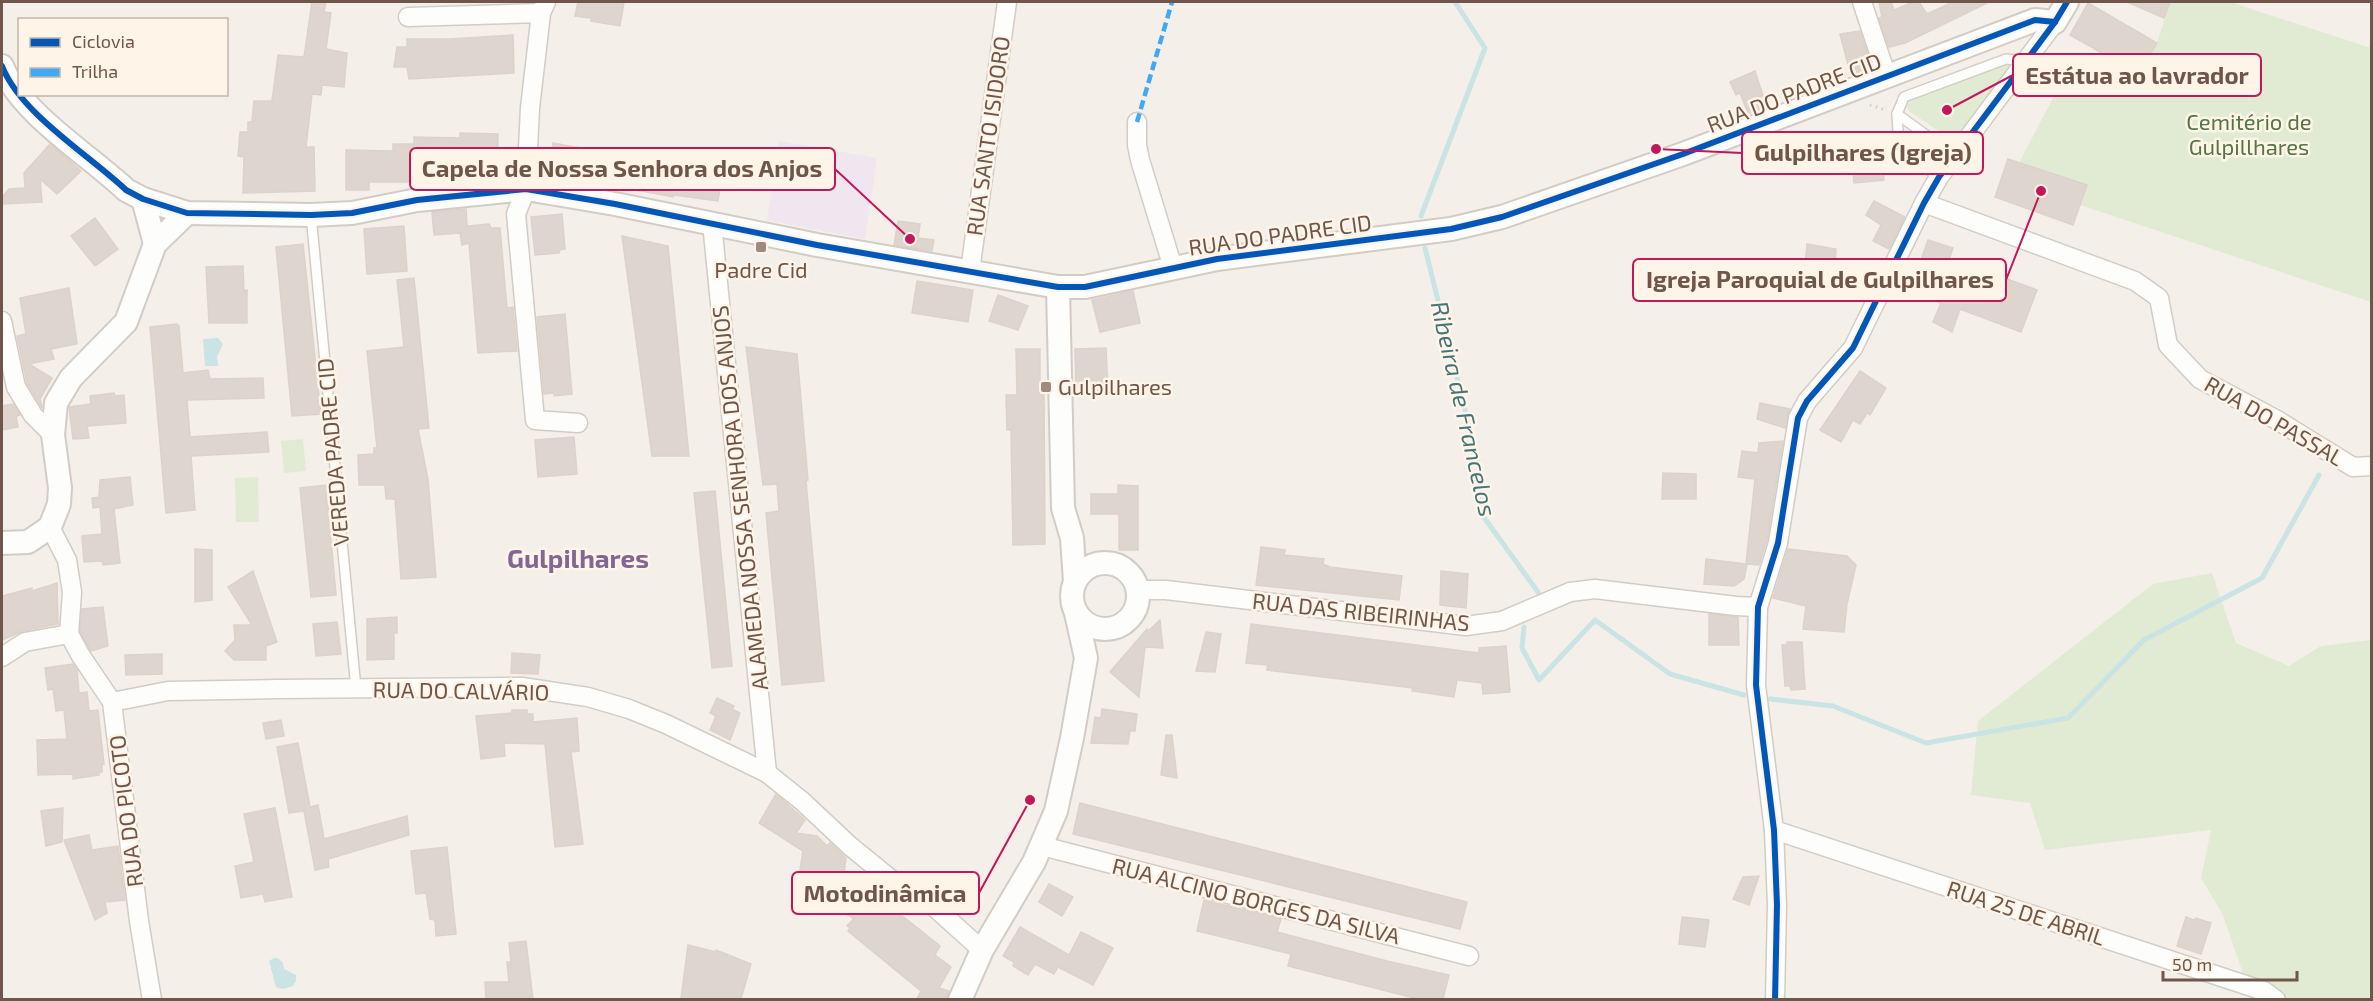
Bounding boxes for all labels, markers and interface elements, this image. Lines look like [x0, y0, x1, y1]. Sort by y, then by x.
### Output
legend [18, 18, 228, 96]
text: Ciclovia [72, 30, 135, 52]
street label: RUA SANTO ISIDORO [960, 34, 1014, 237]
street label: RUA DO PADRE CID [1703, 47, 1885, 137]
callout: Estátua ao lavrador [2013, 54, 2261, 96]
text: Trilha [72, 60, 118, 82]
text: Estátua ao lavrador [2025, 60, 2250, 89]
park label: Cemitério de Gulpillhares [2186, 108, 2312, 159]
callout: Gulpilhares (Igreja) [1742, 132, 1983, 174]
text: Gulpilhares (Igreja) [1754, 137, 1972, 166]
callout: Capela de Nossa Senhora dos Anjos [410, 148, 835, 190]
text: Capela de Nossa Senhora dos Anjos [422, 153, 822, 182]
street label: RUA DO PADRE CID [1187, 208, 1373, 260]
marker: Padre Cid [754, 240, 768, 254]
place label: Padre Cid [714, 256, 808, 282]
callout: Igreja Paroquial de Gulpilhares [1633, 259, 2006, 301]
text: Igreja Paroquial de Gulpilhares [1646, 264, 1994, 293]
water label: Ribeira de Francelos [1426, 298, 1503, 519]
street label: ALAMEDA NOSSA SENHORA DOS ANJOS [706, 304, 772, 692]
street label: VEREDA PADRE CID [311, 357, 353, 547]
street label: RUA DO PASSAL [2200, 370, 2349, 470]
place label: Gulpilhares [1058, 373, 1172, 399]
marker: Gulpilhares [1039, 380, 1053, 394]
district label: Gulpilhares [507, 542, 649, 573]
street label: RUA DAS RIBEIRINHAS [1251, 587, 1471, 635]
street label: RUA DO CALVÁRIO [373, 675, 550, 705]
street label: RUA DO PICOTO [103, 734, 147, 889]
street label: RUA ALCINO BORGES DA SILVA [1110, 852, 1403, 948]
callout: Motodinâmica [792, 872, 979, 914]
street label: RUA 25 DE ABRIL [1944, 874, 2109, 950]
text: Motodinâmica [804, 878, 966, 907]
scale bar [2163, 944, 2296, 982]
text: 50 m [2172, 953, 2212, 975]

